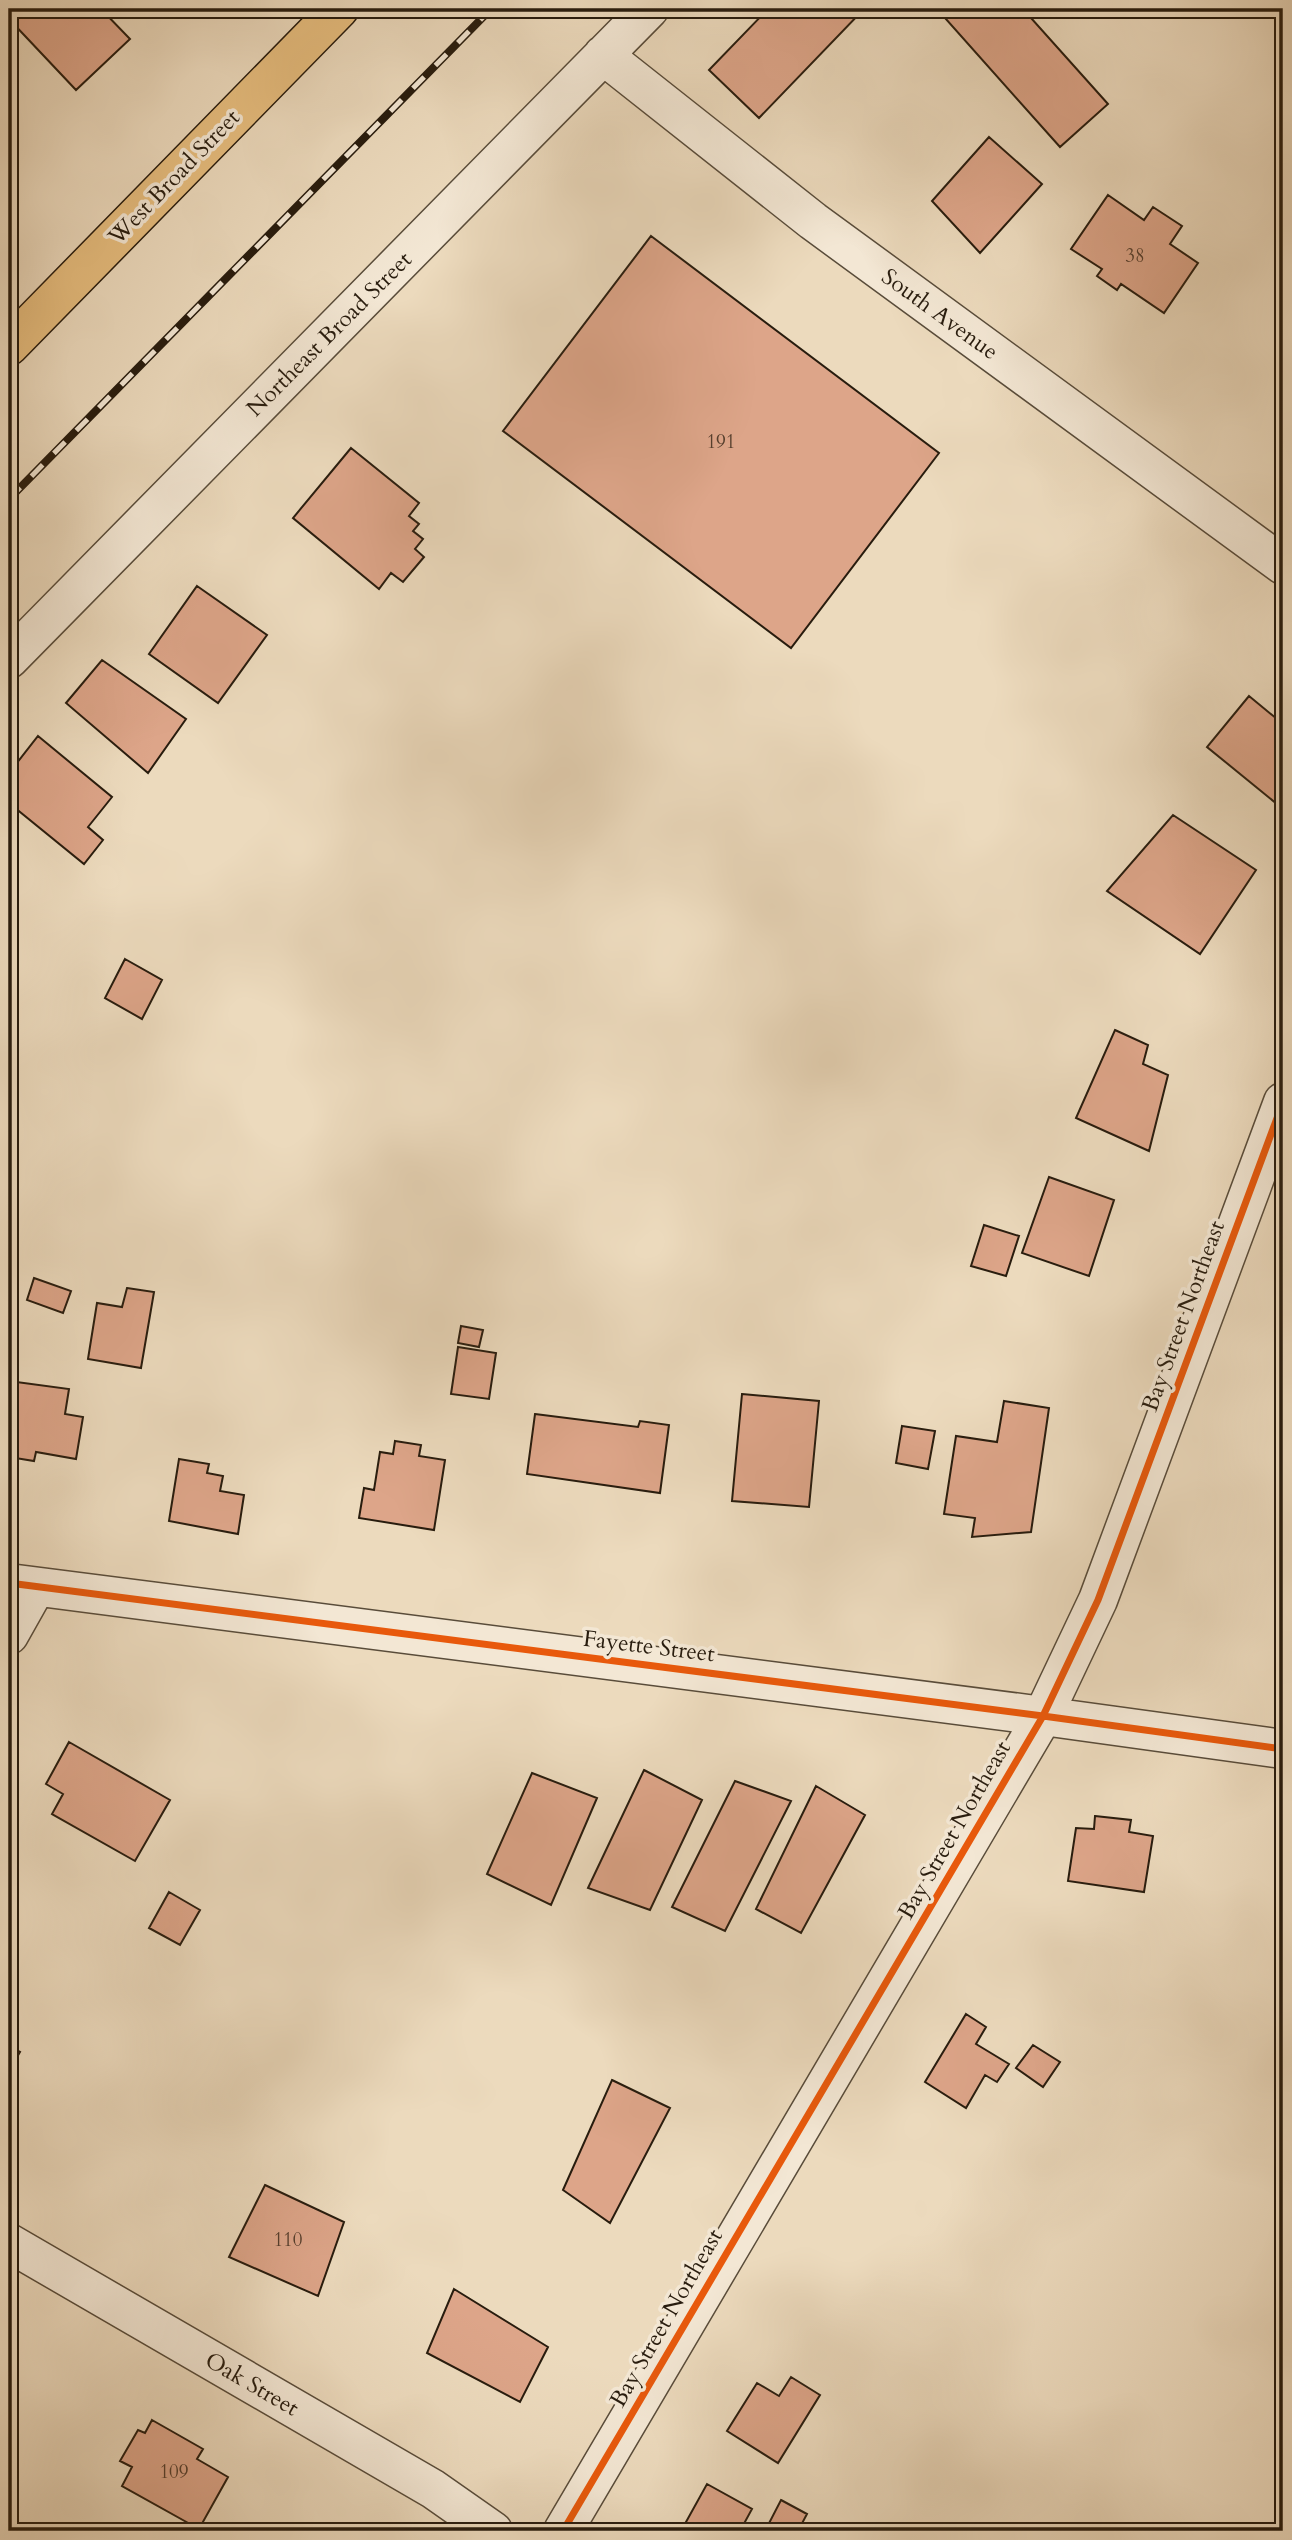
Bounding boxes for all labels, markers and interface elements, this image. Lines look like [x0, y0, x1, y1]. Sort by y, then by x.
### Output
street label: West Broad Street [101, 103, 247, 252]
house number: 38 [1125, 243, 1145, 269]
street label: Northeast Broad Street [240, 245, 418, 423]
street label: South Avenue [875, 261, 1005, 367]
house number: 191 [706, 429, 736, 455]
street label: Bay Street Northeast [1134, 1216, 1232, 1416]
street label: Fayette Street [582, 1623, 716, 1669]
street label: Bay Street Northeast [890, 1735, 1018, 1925]
street label: Bay Street Northeast [602, 2223, 730, 2413]
house number: 110 [273, 2227, 303, 2253]
street label: Oak Street [199, 2345, 305, 2423]
house number: 109 [159, 2459, 189, 2485]

